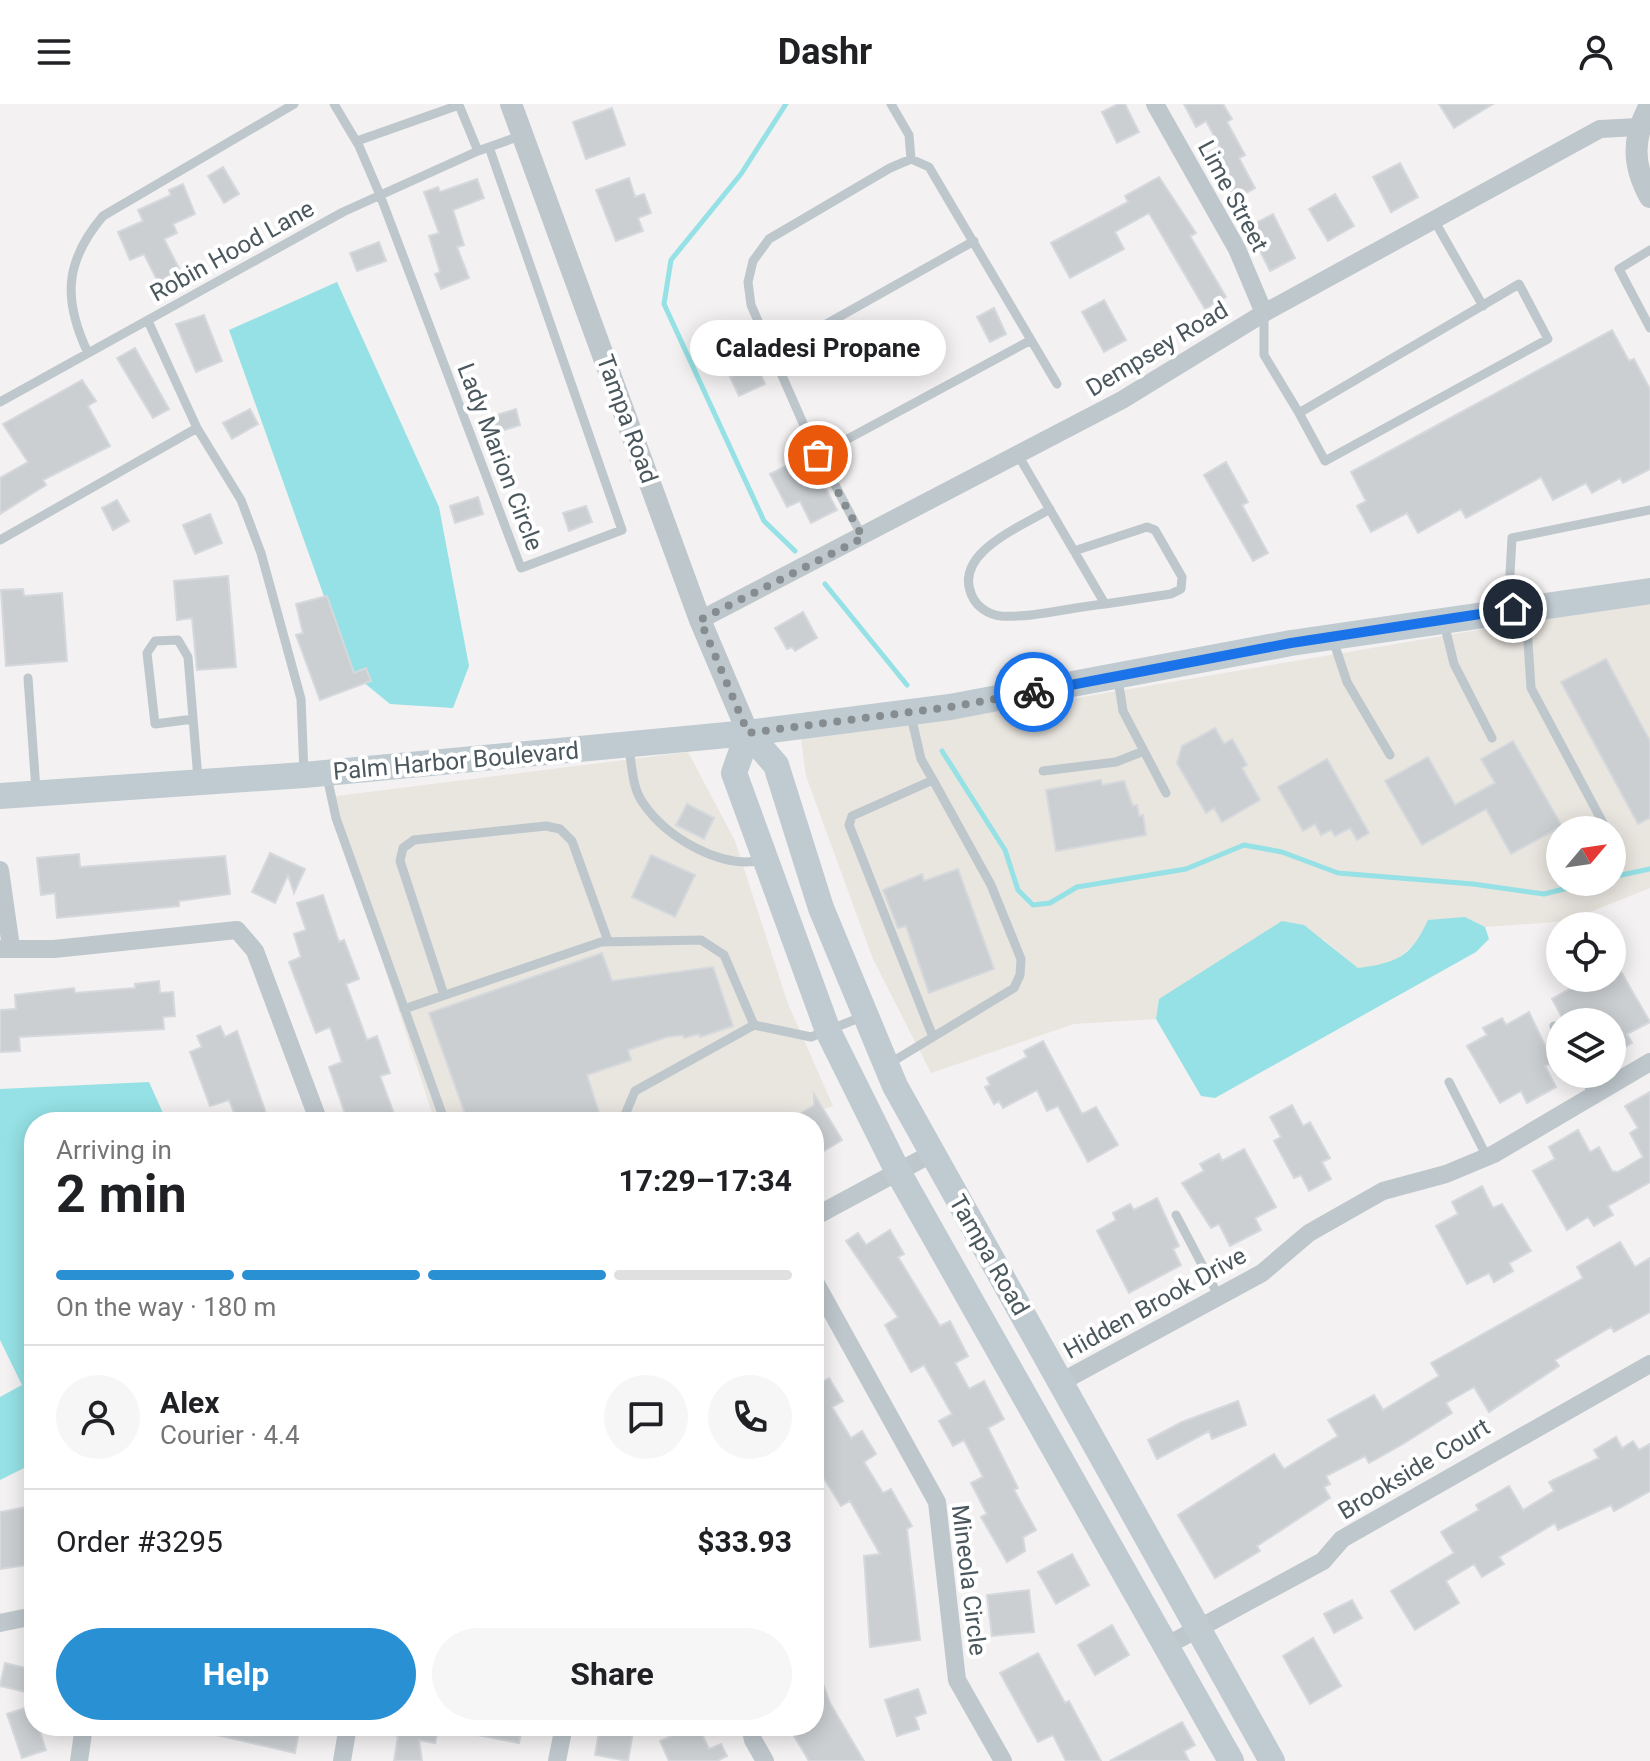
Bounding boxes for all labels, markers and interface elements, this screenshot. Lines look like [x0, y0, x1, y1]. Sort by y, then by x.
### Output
icon: menu [32, 30, 76, 74]
icon: person [1574, 30, 1618, 74]
text: Dashr [778, 31, 872, 73]
street label: Lime Street [1192, 136, 1274, 256]
street label: Robin Hood Lane [145, 194, 319, 308]
street label: Dempsey Road [1081, 296, 1233, 402]
callout: Caladesi Propane [690, 319, 946, 375]
text: Caladesi Propane [716, 333, 920, 363]
street label: Tampa Road [591, 351, 663, 487]
street label: Lady Marion Circle [451, 359, 549, 555]
pin [784, 421, 852, 489]
icon: bag [796, 433, 840, 477]
pin [1479, 575, 1547, 643]
icon: home [1491, 587, 1535, 631]
courier [994, 652, 1074, 732]
icon: bike [1012, 670, 1056, 714]
street label: Palm Harbor Boulevard [332, 736, 580, 786]
north arrow [1546, 816, 1626, 896]
map controls [1546, 816, 1626, 1088]
button: locate [1546, 912, 1626, 992]
button: layers [1546, 1008, 1626, 1088]
text: Arriving in [56, 1135, 172, 1165]
text: 17:29–17:34 [618, 1163, 792, 1198]
text: 2 min [56, 1164, 187, 1225]
street label: Tampa Road [943, 1190, 1035, 1320]
street label: Hidden Brook Drive [1059, 1241, 1251, 1365]
text: On the way · 180 m [56, 1292, 276, 1322]
button: person [56, 1375, 140, 1459]
button: chat [604, 1375, 688, 1459]
button: phone [708, 1375, 792, 1459]
text: Alex [160, 1385, 220, 1420]
street label: Brookside Court [1333, 1413, 1495, 1525]
text: Courier · 4.4 [160, 1420, 300, 1450]
street label: Mineola Circle [946, 1503, 992, 1657]
text: Order #3295 [56, 1524, 223, 1559]
text: $33.93 [697, 1524, 792, 1559]
button: Help [56, 1628, 416, 1720]
button: Share [432, 1628, 792, 1720]

